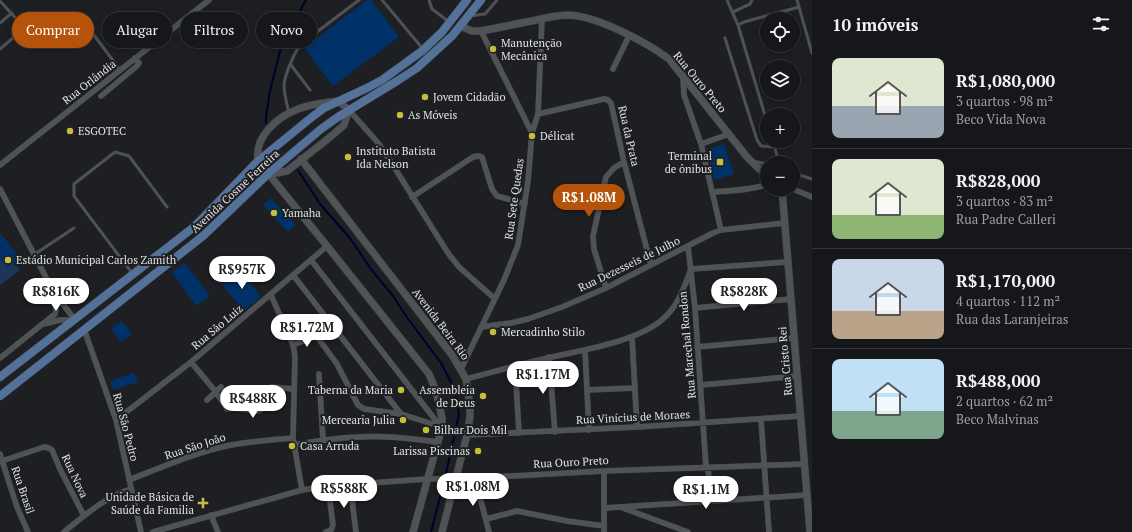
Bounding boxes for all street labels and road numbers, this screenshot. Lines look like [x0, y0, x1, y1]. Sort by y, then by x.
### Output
street label: Rua Ouro Preto [670, 49, 730, 115]
street label: Rua Orlândia [59, 56, 119, 107]
street label: Rua da Prata [615, 104, 643, 168]
street label: Avenida Cosme Ferreira [188, 146, 282, 236]
street label: Rua Sete Quedas [501, 157, 527, 240]
street label: Rua Dezesseis de Julho [576, 233, 682, 295]
street label: Avenida Beira Rio [409, 285, 473, 363]
street label: Rua Marechal Rondon [675, 290, 699, 399]
street label: Rua São Luiz [188, 301, 246, 353]
street label: Rua Cristo Rei [775, 326, 795, 396]
street label: Rua São Pedro [110, 391, 142, 463]
street label: Rua Vinícius de Moraes [576, 407, 691, 427]
street label: Rua São João [163, 430, 227, 462]
street label: Rua Nova [59, 452, 91, 500]
street label: Rua Ouro Preto [533, 453, 609, 471]
street label: Rua Brasil [8, 464, 38, 516]

